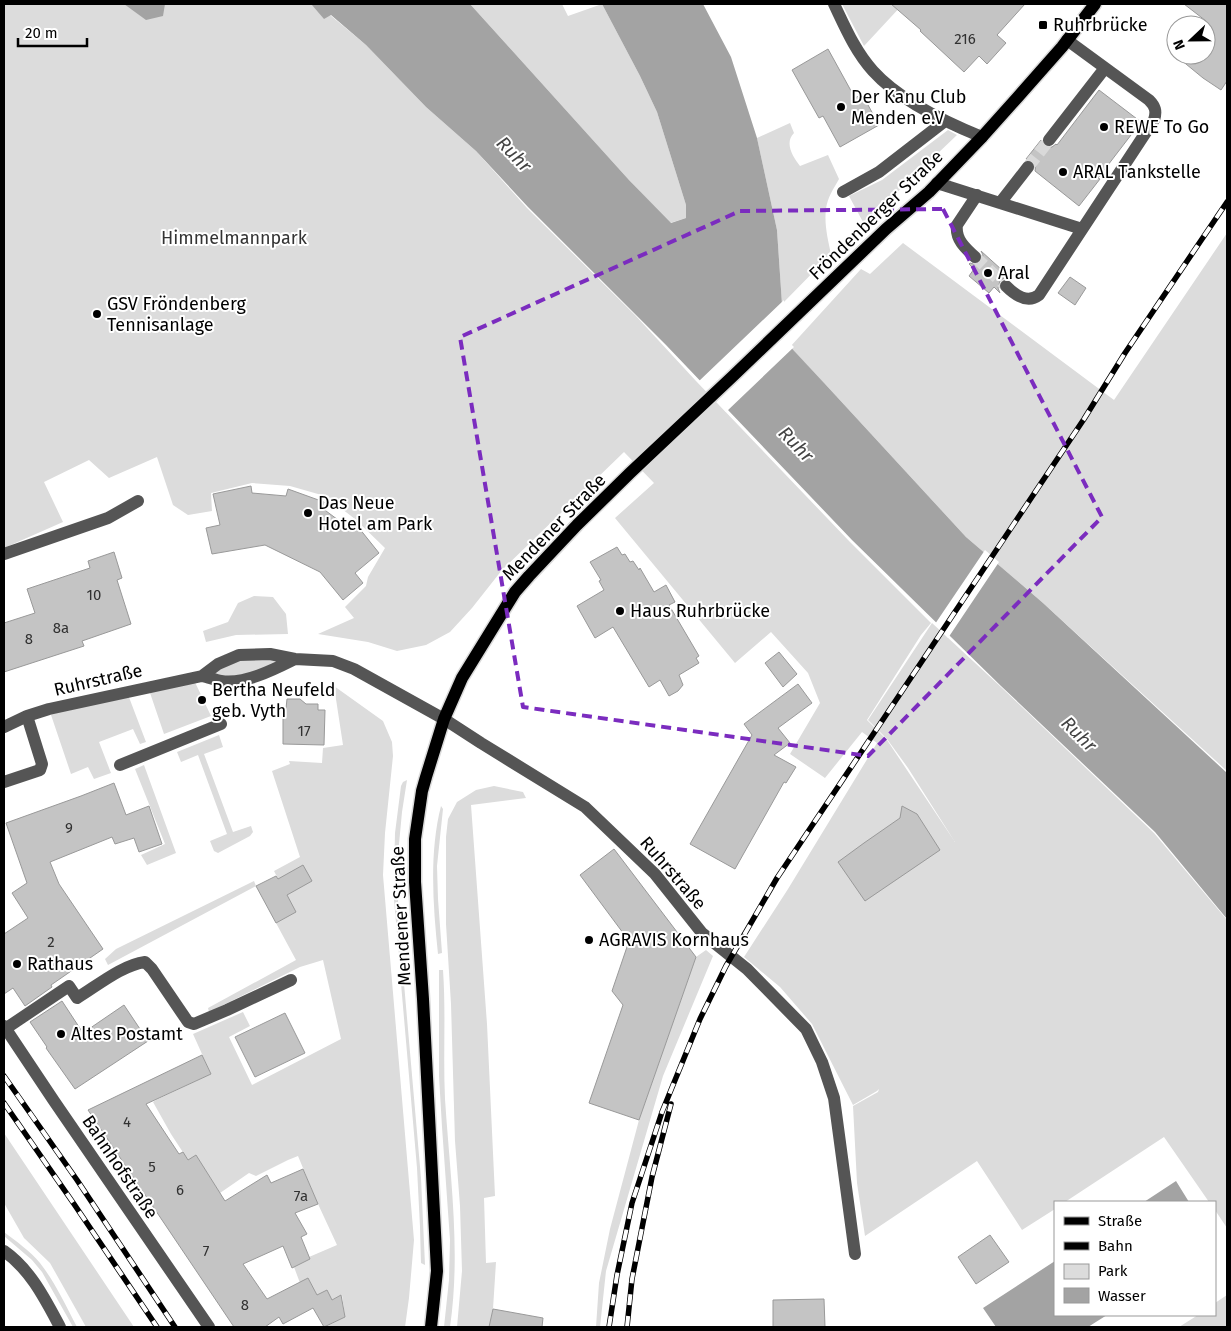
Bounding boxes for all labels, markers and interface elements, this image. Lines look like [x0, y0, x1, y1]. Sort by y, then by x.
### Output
place label: Ruhrbrücke [1053, 14, 1147, 36]
scale bar [18, 15, 86, 47]
north arrow [1166, 15, 1216, 65]
marker: Ruhrbrücke [1037, 19, 1049, 31]
text: 20 m [25, 24, 58, 42]
house number: 216 [954, 30, 976, 48]
text: N [1170, 37, 1189, 52]
place label: Der Kanu Club Menden e.V [851, 86, 967, 129]
marker: Der Kanu Club Menden e.V [835, 101, 847, 113]
place label: REWE To Go [1114, 116, 1209, 138]
marker: REWE To Go [1098, 121, 1110, 133]
water label: Ruhr [492, 131, 537, 177]
street label: Fröndenberger Straße [805, 145, 947, 285]
place label: ARAL Tankstelle [1073, 161, 1201, 183]
marker: ARAL Tankstelle [1057, 166, 1069, 178]
park label: Himmelmannpark [161, 227, 308, 249]
place label: Aral [998, 262, 1030, 284]
marker: Aral [982, 267, 994, 279]
place label: GSV Fröndenberg Tennisanlage [107, 293, 247, 336]
marker: GSV Fröndenberg Tennisanlage [91, 308, 103, 320]
water label: Ruhr [774, 421, 819, 467]
street label: Mendener Straße [497, 469, 611, 585]
place label: Das Neue Hotel am Park [318, 492, 433, 535]
marker: Das Neue Hotel am Park [302, 507, 314, 519]
house number: 10 [87, 586, 101, 604]
place label: Haus Ruhrbrücke [630, 600, 770, 622]
marker: Haus Ruhrbrücke [614, 605, 626, 617]
house number: 8a [53, 619, 69, 637]
house number: 8 [25, 630, 33, 648]
street label: Ruhrstraße [52, 659, 144, 701]
place label: Bertha Neufeld geb. Vyth [212, 679, 336, 722]
marker: Bertha Neufeld geb. Vyth [196, 694, 208, 706]
water label: Ruhr [1057, 712, 1102, 757]
house number: 17 [297, 722, 311, 740]
house number: 9 [65, 819, 73, 837]
street label: Ruhrstraße [635, 832, 711, 914]
street label: Mendener Straße [386, 846, 416, 986]
place label: AGRAVIS Kornhaus [599, 929, 749, 951]
house number: 2 [47, 933, 55, 951]
marker: AGRAVIS Kornhaus [583, 934, 595, 946]
place label: Rathaus [27, 953, 93, 975]
marker: Rathaus [11, 958, 23, 970]
place label: Altes Postamt [71, 1023, 183, 1045]
marker: Altes Postamt [55, 1028, 67, 1040]
street label: Bahnhofstraße [77, 1111, 163, 1223]
house number: 4 [123, 1113, 131, 1131]
house number: 5 [148, 1158, 156, 1176]
house number: 6 [176, 1181, 184, 1199]
house number: 7a [294, 1187, 308, 1205]
legend [1054, 1201, 1216, 1316]
text: Straße [1098, 1212, 1142, 1230]
text: Bahn [1098, 1237, 1133, 1255]
house number: 7 [203, 1242, 210, 1260]
text: Park [1098, 1262, 1128, 1280]
text: Wasser [1098, 1287, 1146, 1305]
house number: 8 [241, 1296, 249, 1314]

